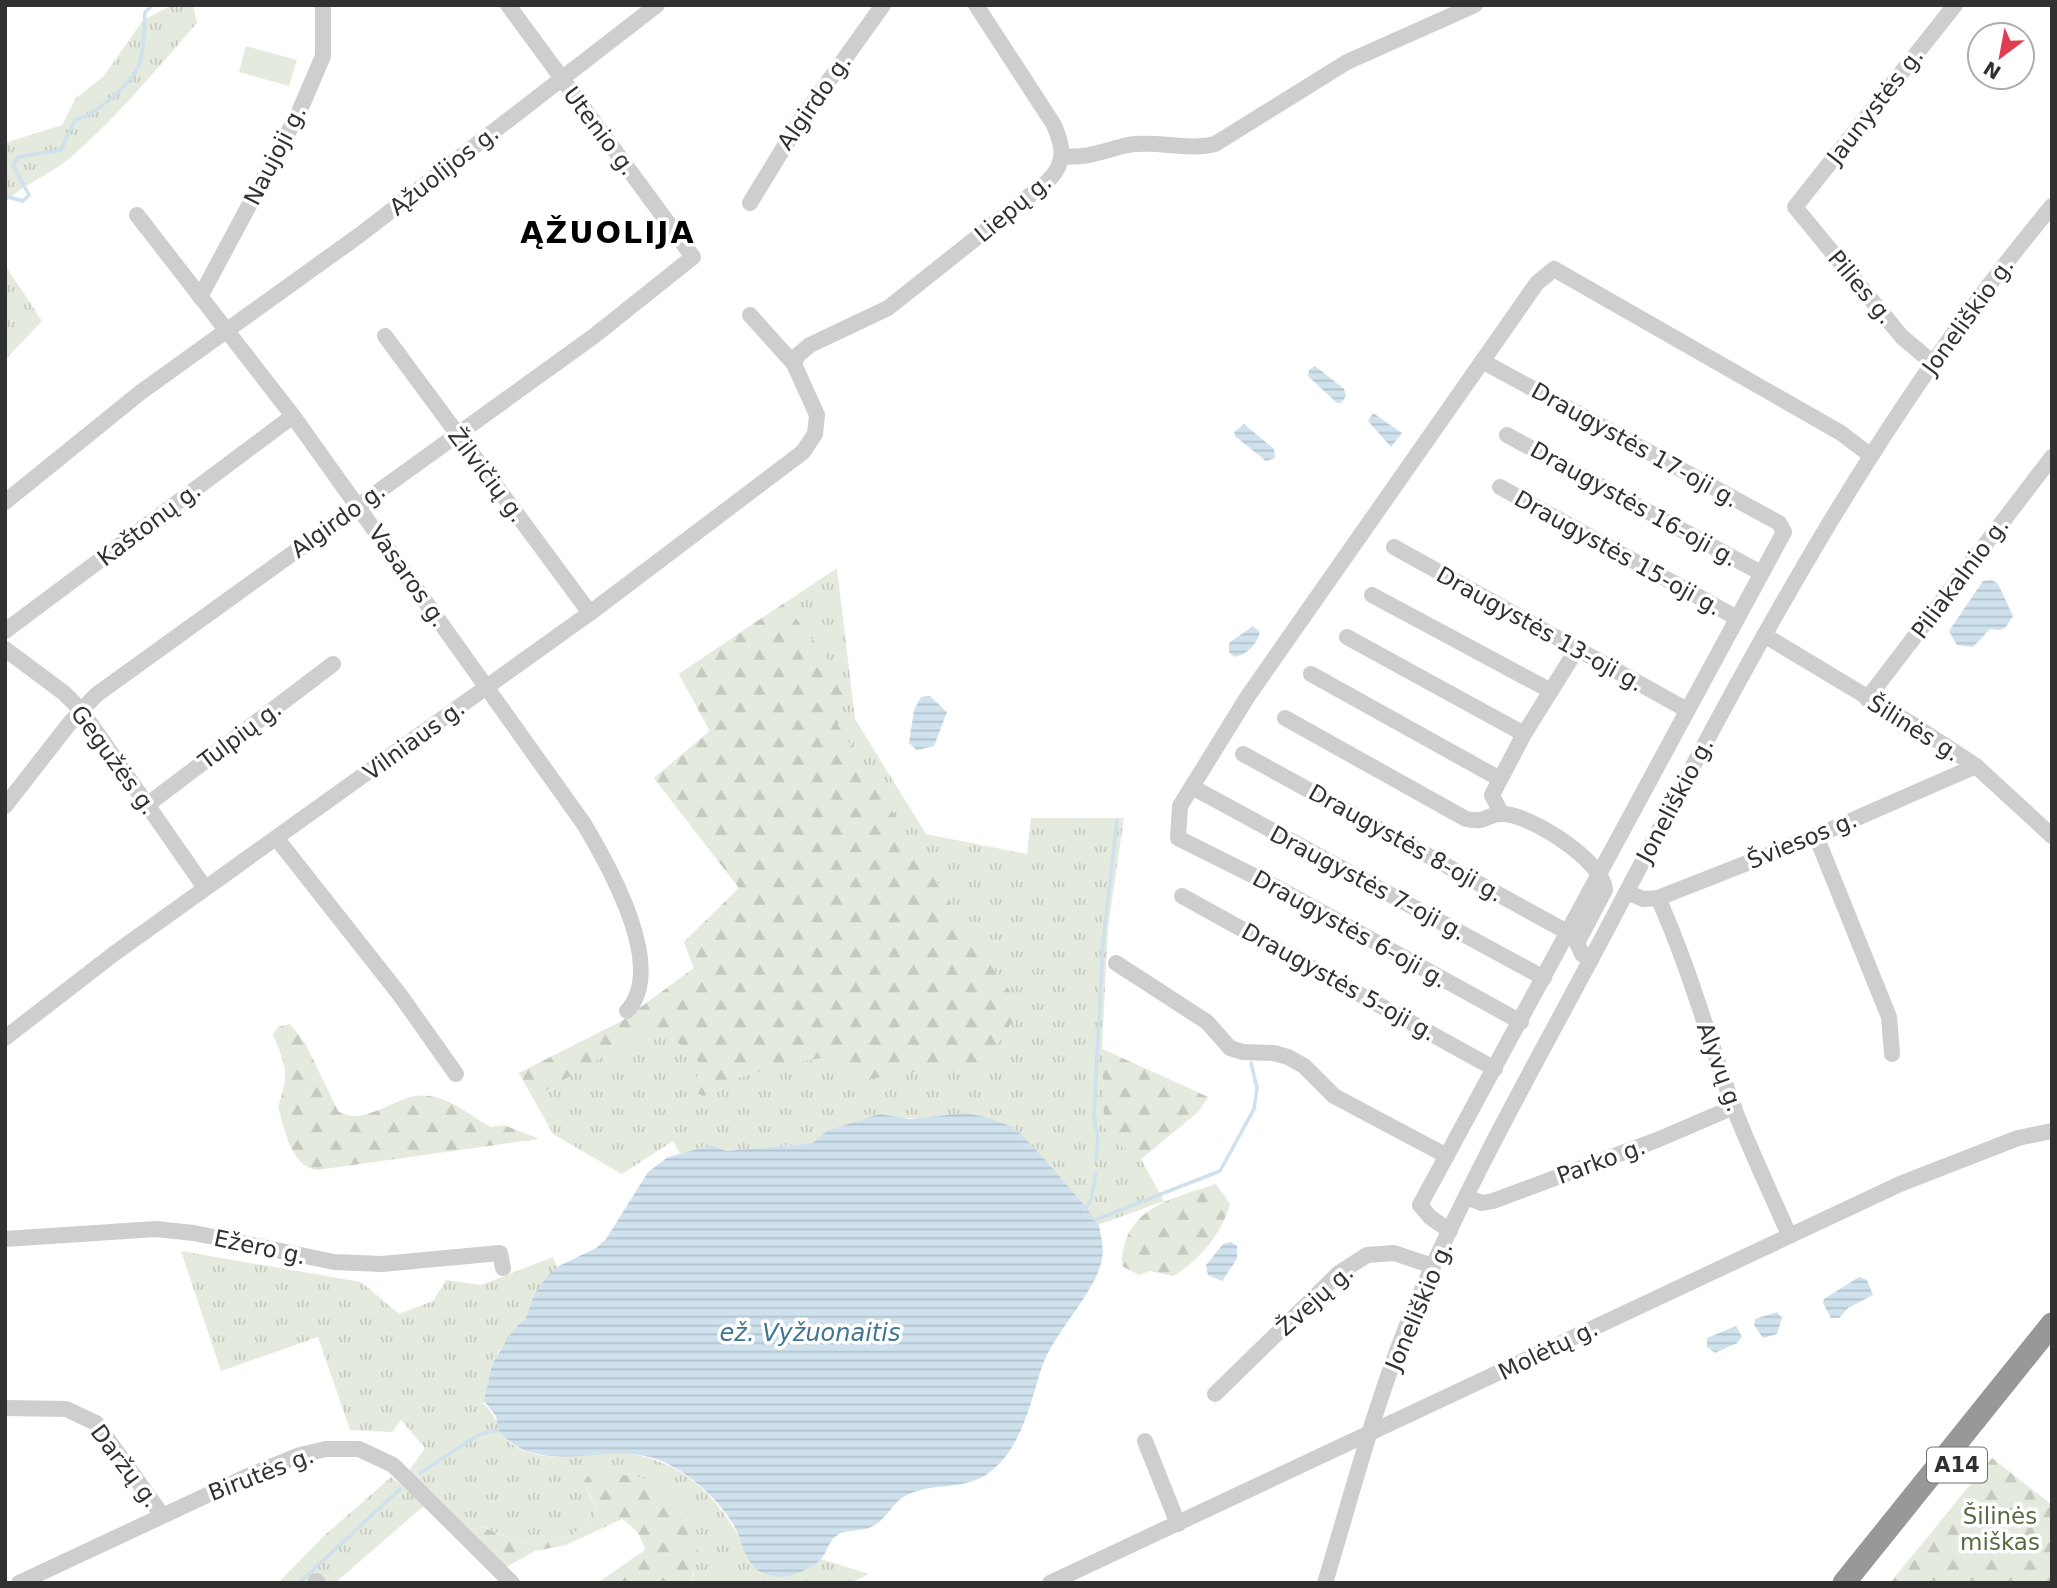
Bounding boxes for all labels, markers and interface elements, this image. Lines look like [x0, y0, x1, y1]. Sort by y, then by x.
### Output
north arrow [1966, 21, 2036, 91]
street label: Jaunystės g. [1820, 43, 1928, 171]
street label: Algirdo g. [772, 49, 856, 155]
text: N [1979, 57, 2005, 84]
street label: Utenio g. [558, 82, 642, 180]
street label: Naujoji g. [239, 101, 311, 209]
street label: Ąžuolijos g. [384, 119, 504, 221]
street label: Liepų g. [969, 169, 1057, 247]
district label: ĄŽUOLIJA [520, 215, 696, 250]
street label: Pilies g. [1823, 245, 1899, 329]
street label: Joneliškio g. [1916, 253, 2019, 381]
street label: Draugystės 17-oji g. [1527, 377, 1743, 513]
street label: Žilvičių g. [443, 422, 532, 527]
street label: Draugystės 16-oji g. [1526, 436, 1742, 572]
street label: Kaštonų g. [92, 477, 206, 571]
street label: Algirdo g. [286, 477, 390, 563]
street label: Draugystės 15-oji g. [1510, 485, 1726, 621]
street label: Piliakalnio g. [1906, 513, 2014, 643]
street label: Vasaros g. [363, 520, 453, 632]
street label: Draugystės 13-oji g. [1432, 561, 1648, 697]
street label: Šilinės g. [1863, 689, 1965, 767]
street label: Vilniaus g. [358, 695, 470, 785]
street label: Tulpių g. [193, 696, 286, 775]
street label: Gegužės g. [66, 700, 162, 820]
street label: Joneliškio g. [1630, 733, 1719, 869]
street label: Draugystės 8-oji g. [1304, 779, 1508, 907]
street label: Šviesos g. [1743, 805, 1861, 874]
street label: Draugystės 7-oji g. [1266, 820, 1470, 946]
street label: Draugystės 6-oji g. [1248, 865, 1452, 993]
street label: Draugystės 5-oji g. [1237, 918, 1441, 1046]
street label: Alyvų g. [1692, 1019, 1748, 1115]
street label: Parko g. [1553, 1133, 1649, 1189]
street label: Ežero g. [212, 1225, 308, 1269]
street label: Joneliškio g. [1379, 1238, 1458, 1376]
street label: Žvejų g. [1271, 1258, 1359, 1341]
street label: Molėtų g. [1494, 1315, 1602, 1385]
water label: ež. Vyžuonaitis [720, 1319, 900, 1347]
street label: Daržų g. [85, 1419, 165, 1513]
street label: Birutės g. [205, 1442, 317, 1506]
road number: A14 [1927, 1448, 1987, 1482]
park label: Šilinės miškas [1960, 1502, 2040, 1555]

